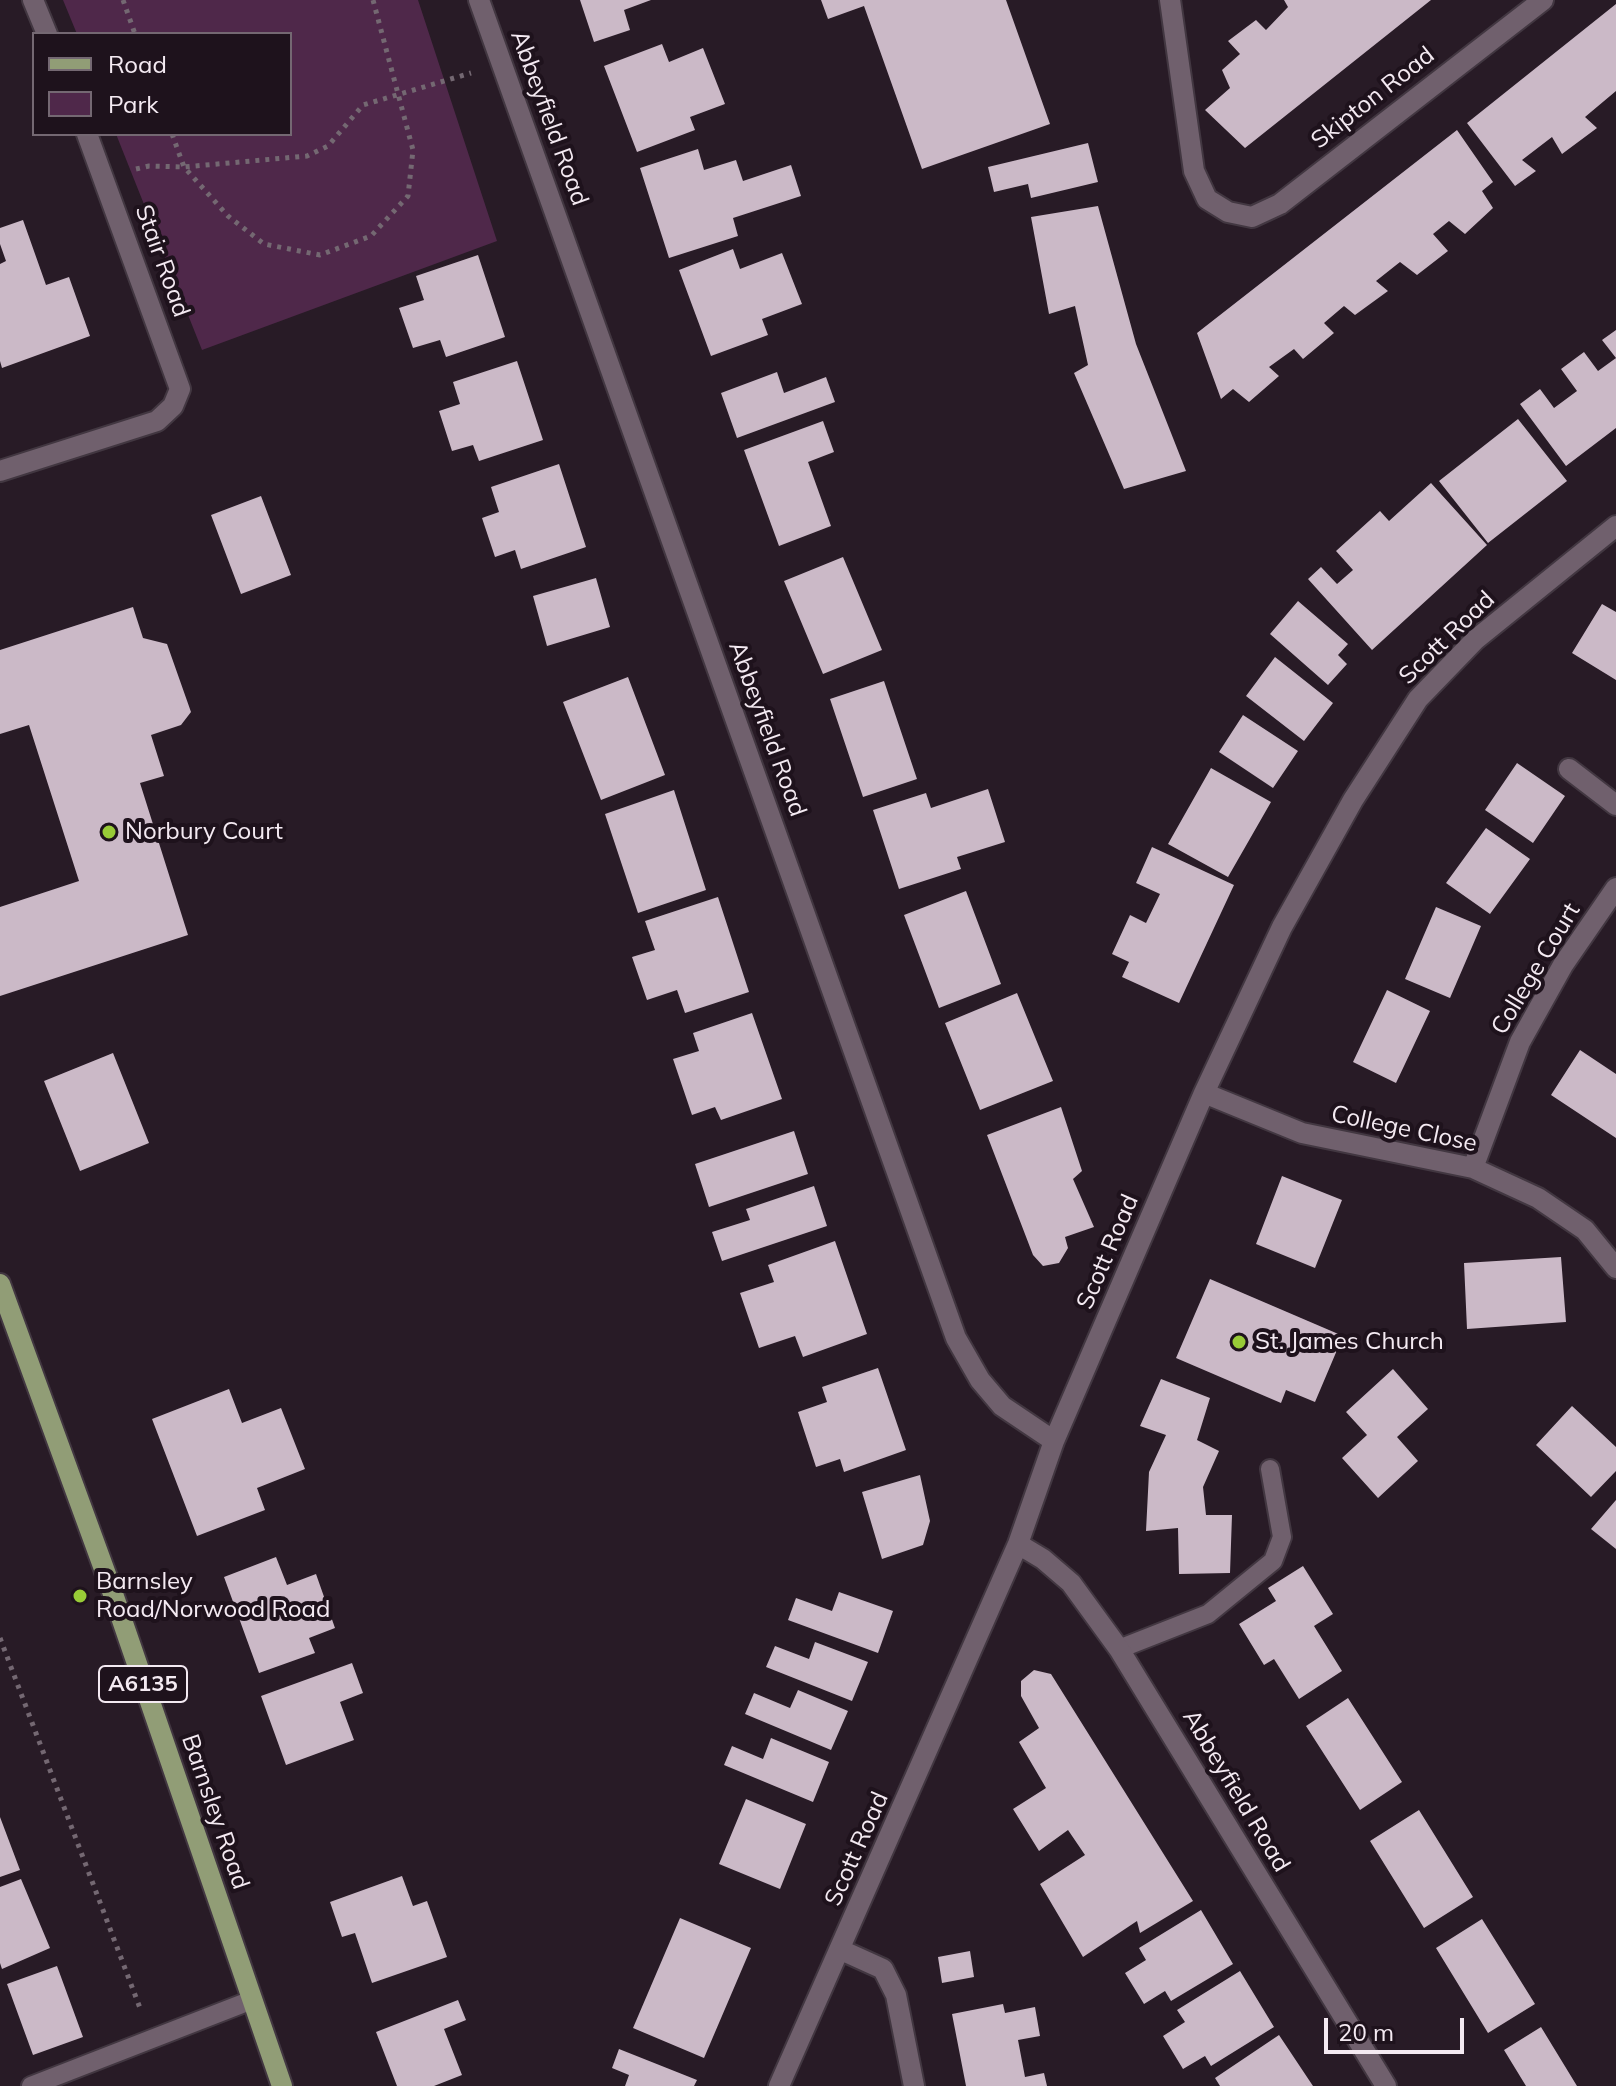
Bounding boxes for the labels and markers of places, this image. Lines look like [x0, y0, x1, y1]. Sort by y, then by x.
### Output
place label: Norbury Court [125, 818, 283, 846]
marker: Norbury Court [100, 823, 118, 841]
place label: St. James Church [1255, 1328, 1444, 1356]
marker: St. James Church [1230, 1333, 1248, 1351]
place label: Barnsley Road/Norwood Road [96, 1568, 330, 1624]
marker: Barnsley Road/Norwood Road [71, 1587, 89, 1605]

